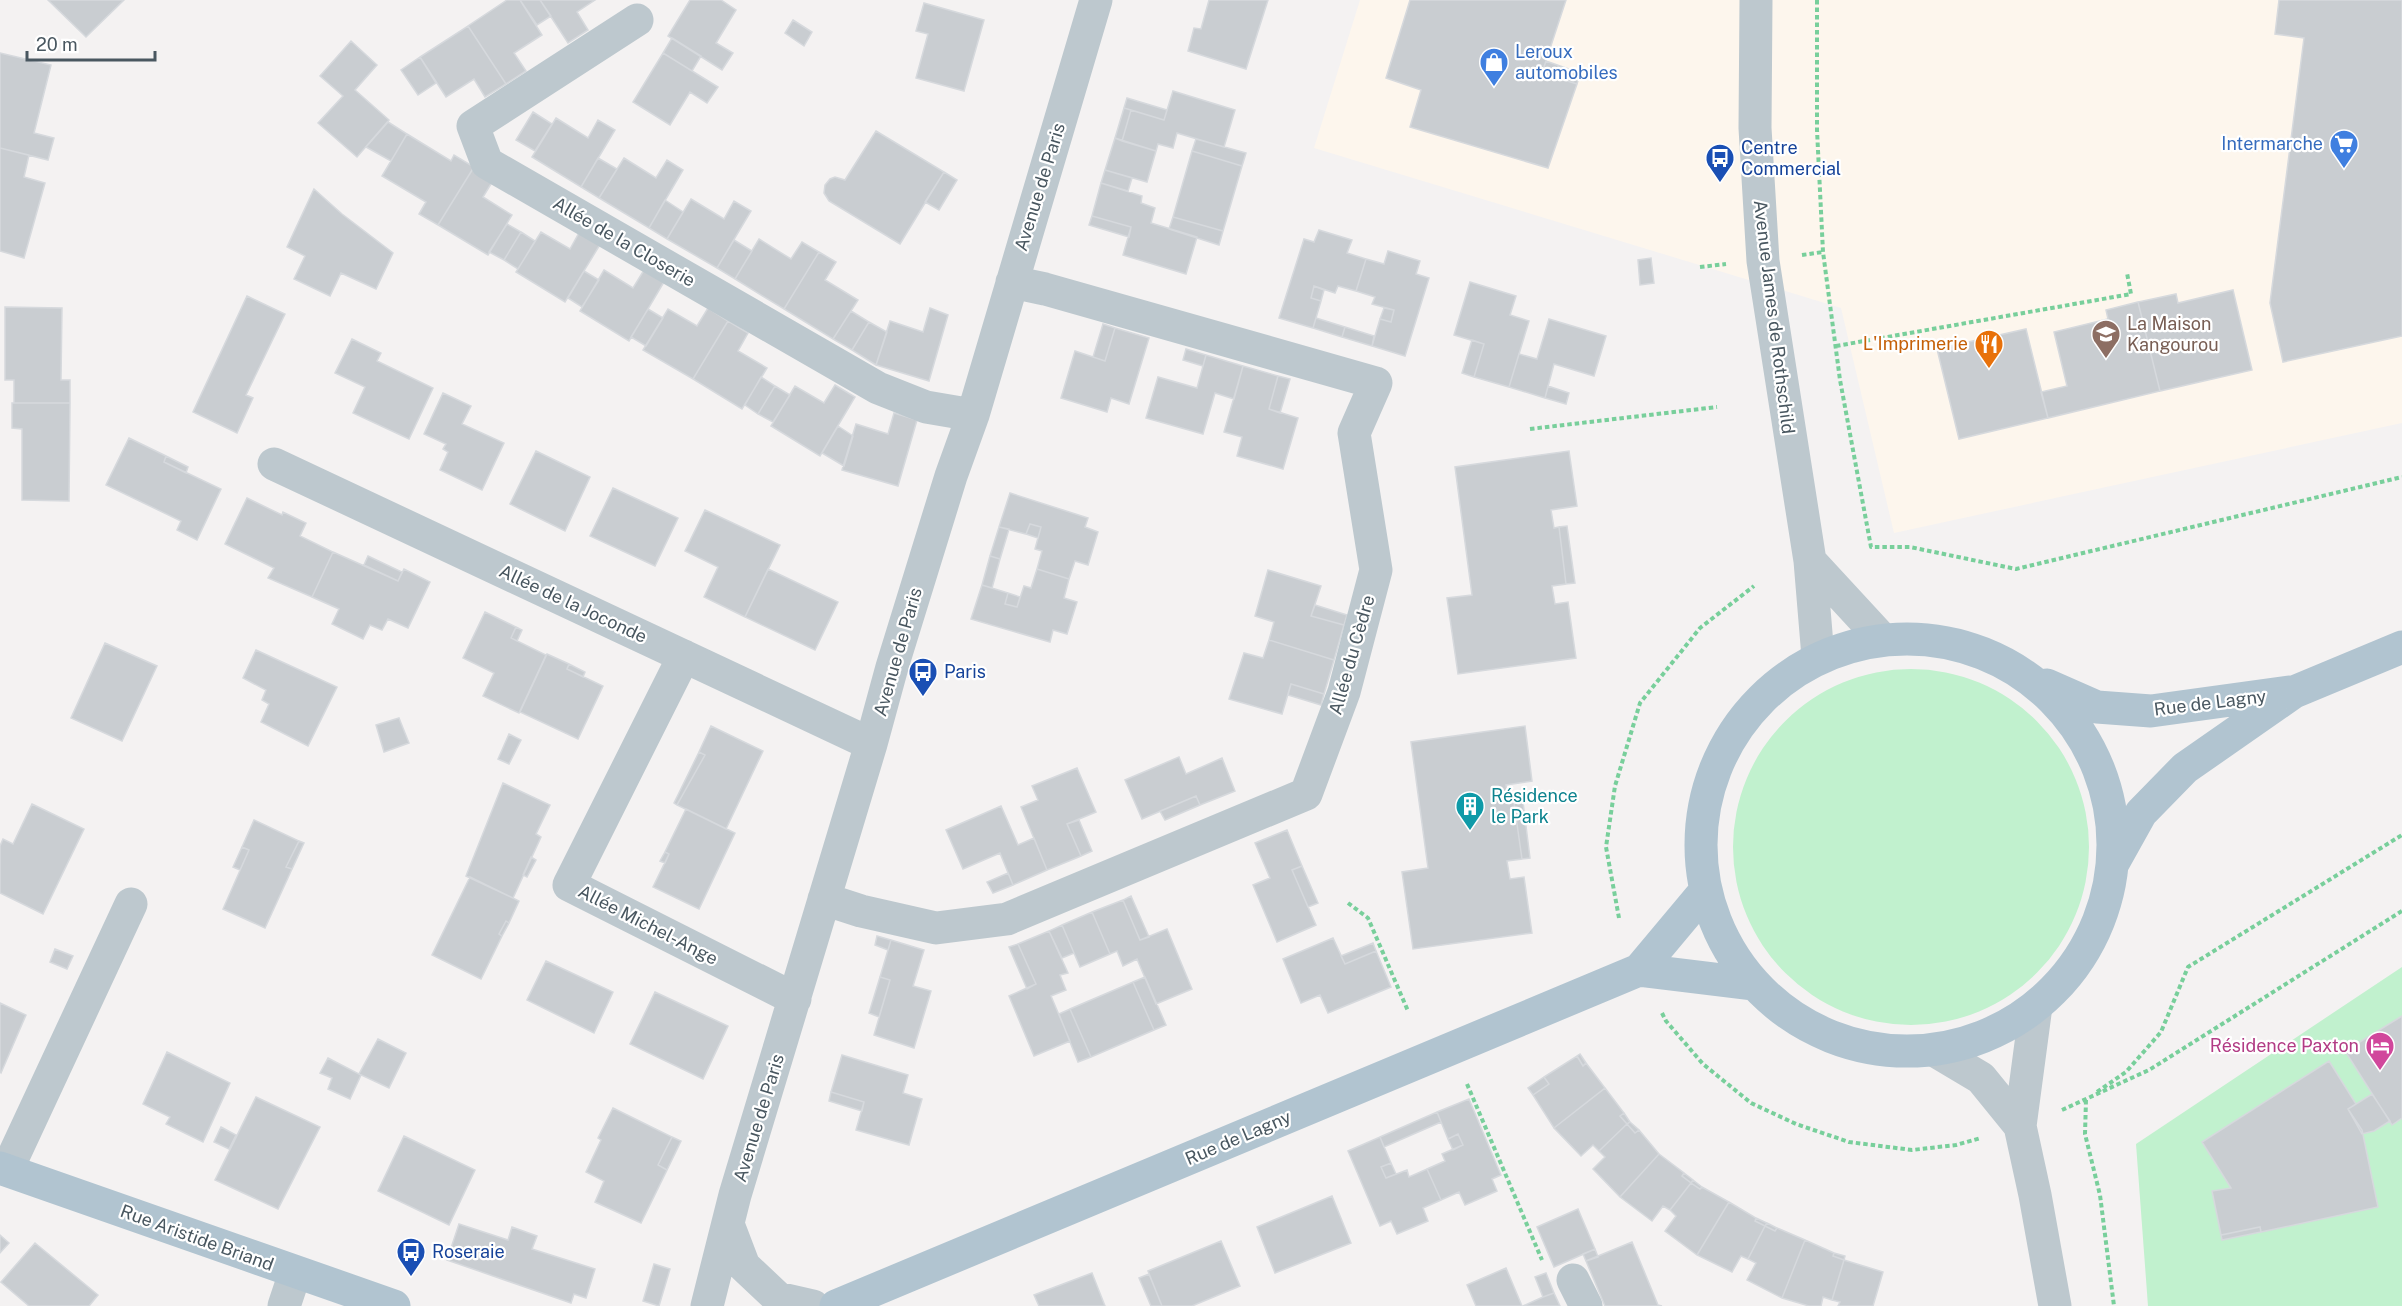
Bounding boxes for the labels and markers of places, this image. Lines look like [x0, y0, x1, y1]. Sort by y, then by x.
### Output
place label: Leroux automobiles [1515, 41, 1618, 83]
shop icon: Leroux automobiles [1478, 46, 1510, 88]
supermarket icon: Intermarche [2328, 128, 2360, 170]
place label: Intermarche [2221, 133, 2323, 154]
place label: Centre Commercial [1741, 137, 1841, 179]
bus stop icon: Centre Commercial [1704, 142, 1736, 184]
place label: La Maison Kangourou [2127, 313, 2219, 355]
school or university icon: La Maison Kangourou [2090, 318, 2122, 360]
restaurant icon: L'Imprimerie [1973, 328, 2005, 370]
place label: L'Imprimerie [1863, 333, 1968, 354]
bus stop icon: Paris [907, 656, 939, 698]
place label: Paris [944, 661, 986, 682]
place label: Résidence le Park [1491, 785, 1578, 827]
building icon: Résidence le Park [1454, 790, 1486, 832]
hotel icon: Résidence Paxton [2364, 1030, 2396, 1072]
place label: Résidence Paxton [2210, 1035, 2359, 1056]
bus stop icon: Roseraie [395, 1236, 427, 1278]
place label: Roseraie [432, 1241, 505, 1262]

